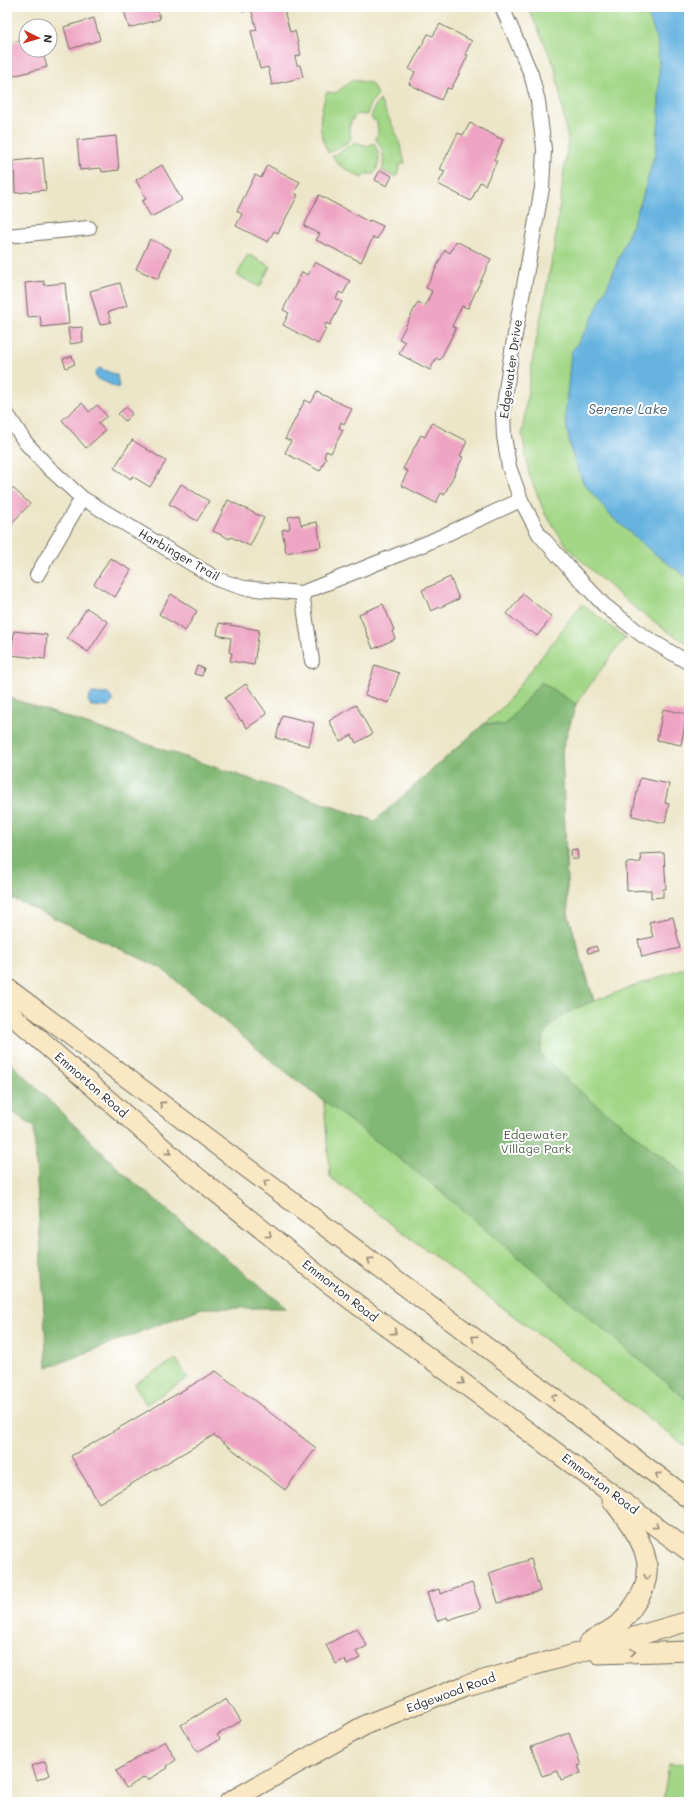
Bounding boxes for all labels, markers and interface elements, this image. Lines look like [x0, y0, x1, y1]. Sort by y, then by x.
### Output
north arrow [18, 18, 58, 58]
text: N [41, 34, 56, 44]
street label: Edgewater Drive [495, 318, 525, 419]
water label: Serene Lake [588, 400, 668, 417]
street label: Harbinger Trail [136, 524, 223, 584]
street label: Emmorton Road [52, 1048, 132, 1121]
one-way arrow [159, 1102, 166, 1109]
park label: Edgewater Village Park [501, 1126, 571, 1156]
one-way arrow [164, 1148, 171, 1155]
one-way arrow [263, 1180, 270, 1187]
one-way arrow [265, 1230, 272, 1237]
street label: Emmorton Road [299, 1256, 382, 1325]
one-way arrow [367, 1258, 374, 1265]
one-way arrow [390, 1327, 397, 1334]
one-way arrow [471, 1336, 478, 1343]
one-way arrow [457, 1377, 464, 1384]
one-way arrow [551, 1395, 558, 1402]
street label: Emmorton Road [559, 1449, 642, 1517]
one-way arrow [655, 1473, 662, 1480]
one-way arrow [652, 1522, 659, 1529]
one-way arrow [643, 1574, 652, 1580]
one-way arrow [630, 1648, 636, 1656]
street label: Edgewood Road [404, 1668, 498, 1716]

